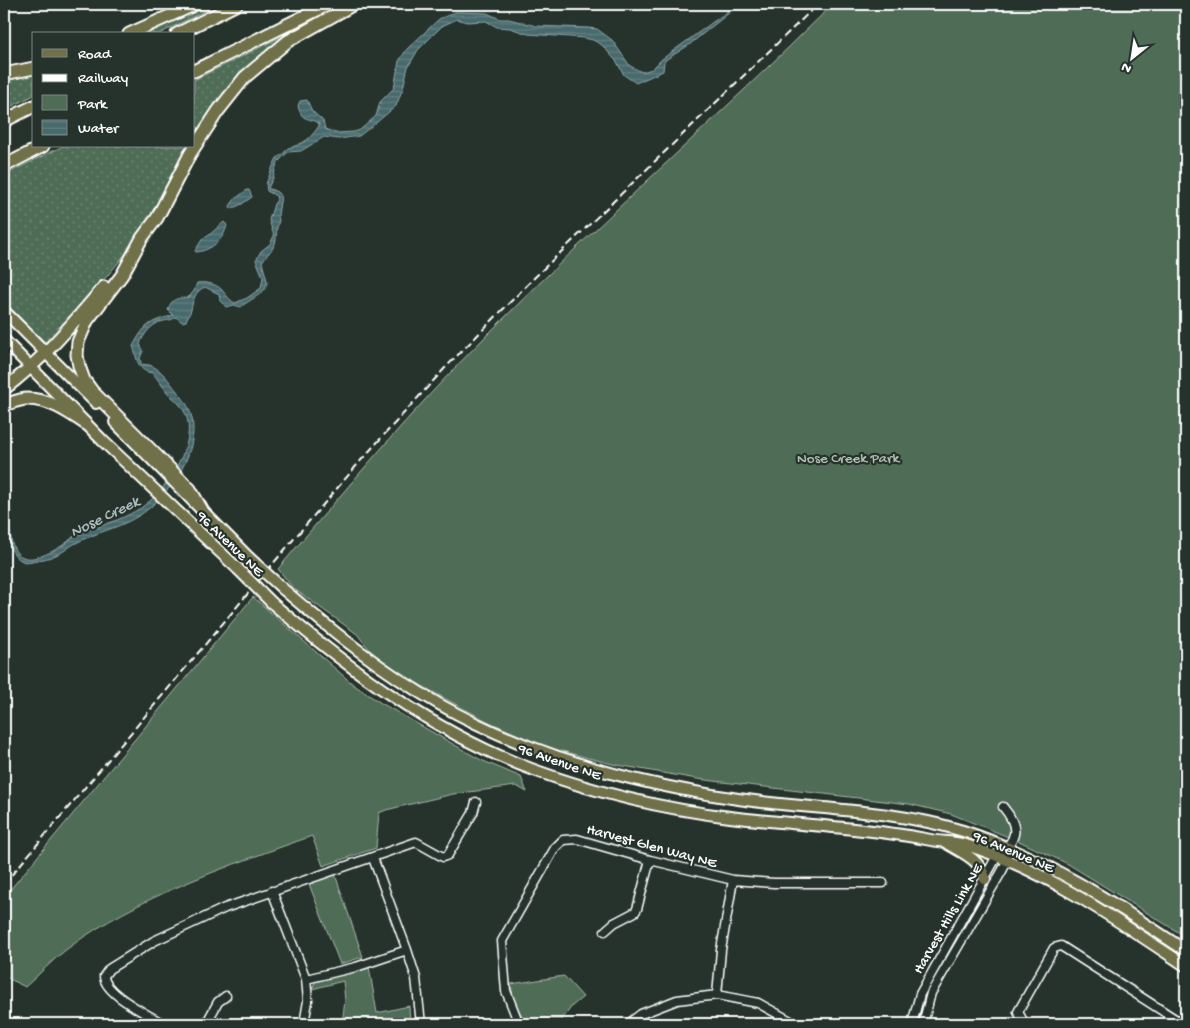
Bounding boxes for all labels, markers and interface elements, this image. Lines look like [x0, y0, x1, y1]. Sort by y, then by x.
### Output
legend [32, 32, 195, 148]
north arrow [1108, 32, 1158, 82]
text: Road [78, 46, 112, 64]
text: N [1119, 57, 1135, 77]
text: Railway [78, 70, 129, 88]
text: Park [77, 96, 108, 114]
text: Water [78, 120, 120, 138]
park label: Nose Creek Park [797, 450, 900, 468]
water label: Nose Creek [68, 492, 145, 543]
street label: 96 Avenue NE [192, 507, 267, 581]
street label: 96 Avenue NE [515, 740, 604, 786]
street label: Harvest Glen Way NE [584, 821, 719, 873]
street label: 96 Avenue NE [969, 827, 1057, 878]
street label: Harvest Hills Link NE [910, 860, 988, 977]

